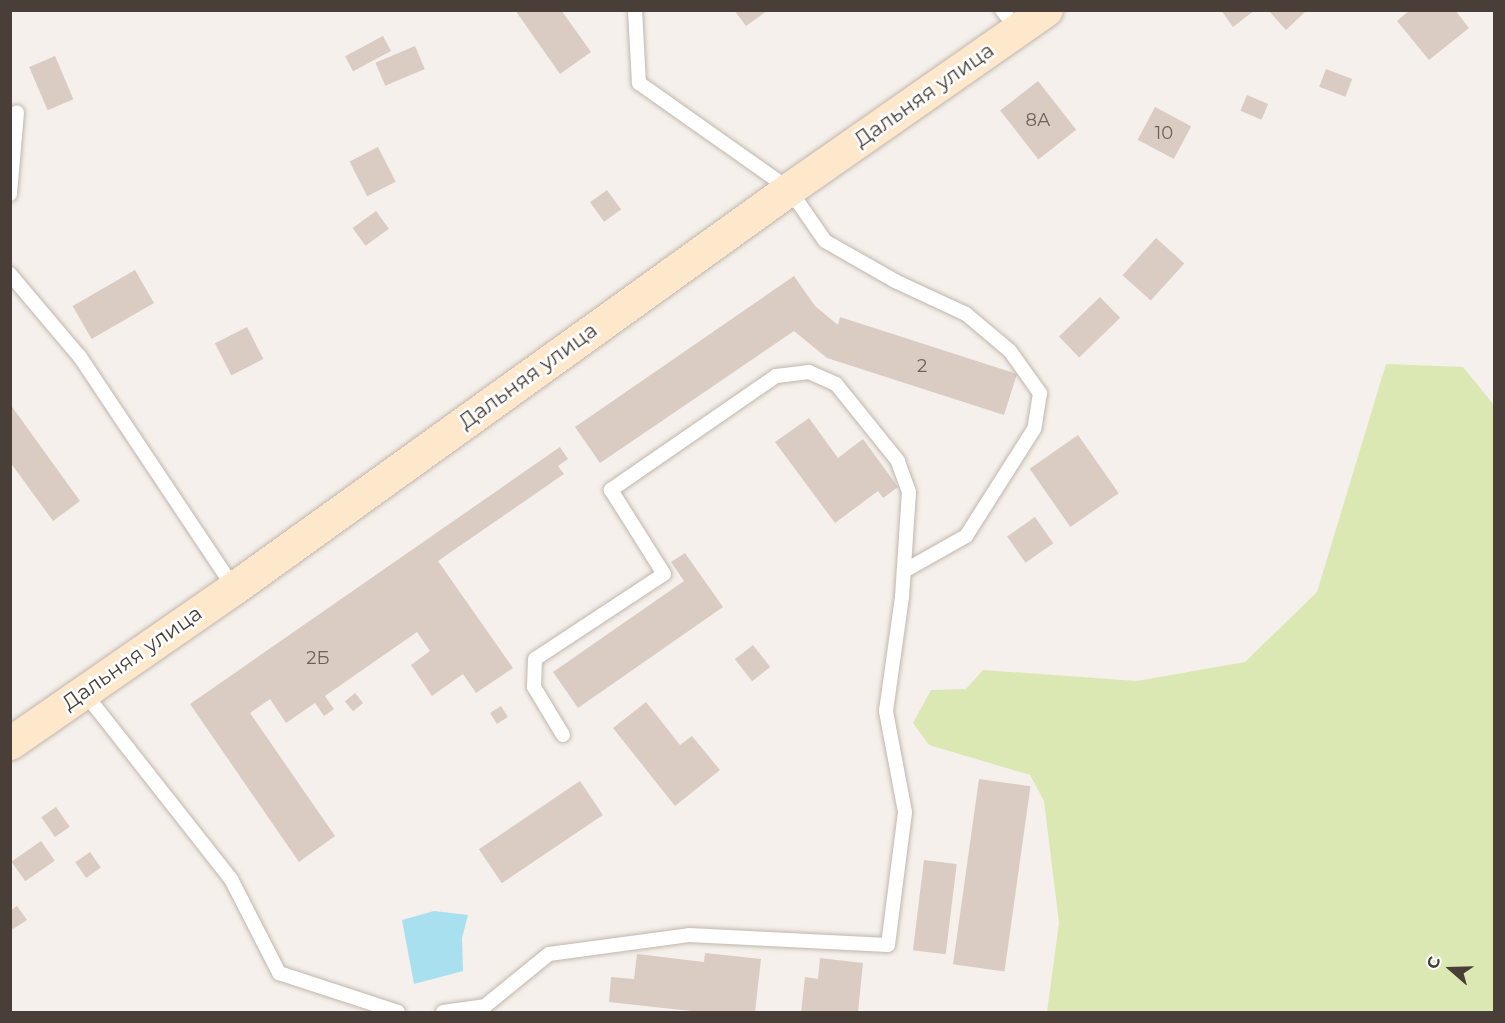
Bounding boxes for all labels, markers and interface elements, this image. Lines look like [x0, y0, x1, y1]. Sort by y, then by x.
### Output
street label: Дальняя улица [849, 37, 999, 153]
house number: 8А [1026, 109, 1050, 131]
house number: 10 [1155, 122, 1173, 144]
street label: Дальняя улица [454, 317, 602, 435]
house number: 2 [917, 355, 927, 377]
street label: Дальняя улица [57, 600, 207, 716]
house number: 2Б [306, 647, 330, 669]
north arrow [1421, 939, 1481, 999]
text: С [1423, 954, 1445, 971]

